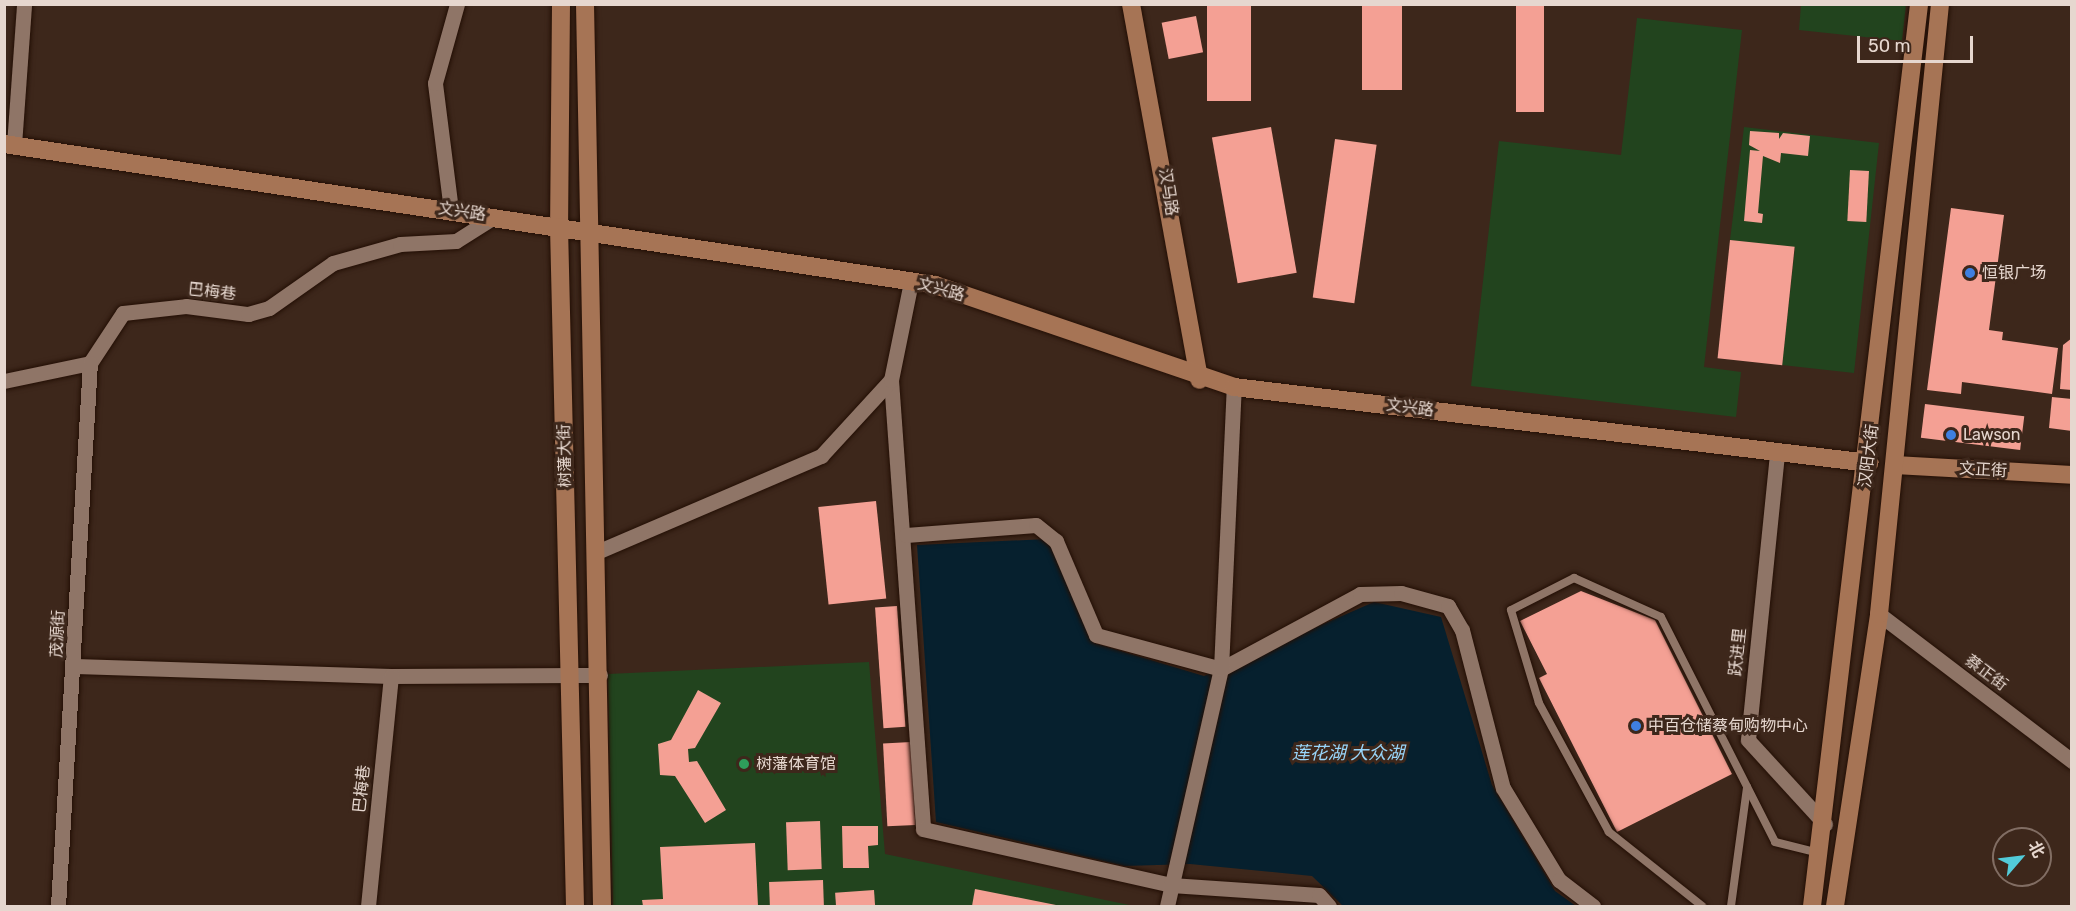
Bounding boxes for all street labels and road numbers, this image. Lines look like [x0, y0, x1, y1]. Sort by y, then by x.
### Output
street label: 汉马路 [1155, 167, 1181, 217]
street label: 文兴路 [437, 199, 487, 225]
street label: 文兴路 [915, 275, 967, 305]
street label: 巴梅巷 [187, 280, 237, 304]
street label: 文兴路 [1385, 396, 1435, 420]
street label: 汉阳大街 [1856, 423, 1882, 489]
street label: 树藩大街 [555, 424, 575, 488]
street label: 文正街 [1959, 459, 2007, 481]
street label: 茂源街 [47, 610, 69, 658]
street label: 跃进里 [1726, 627, 1750, 677]
street label: 蔡正街 [1961, 651, 2011, 695]
street label: 巴梅巷 [350, 764, 374, 814]

